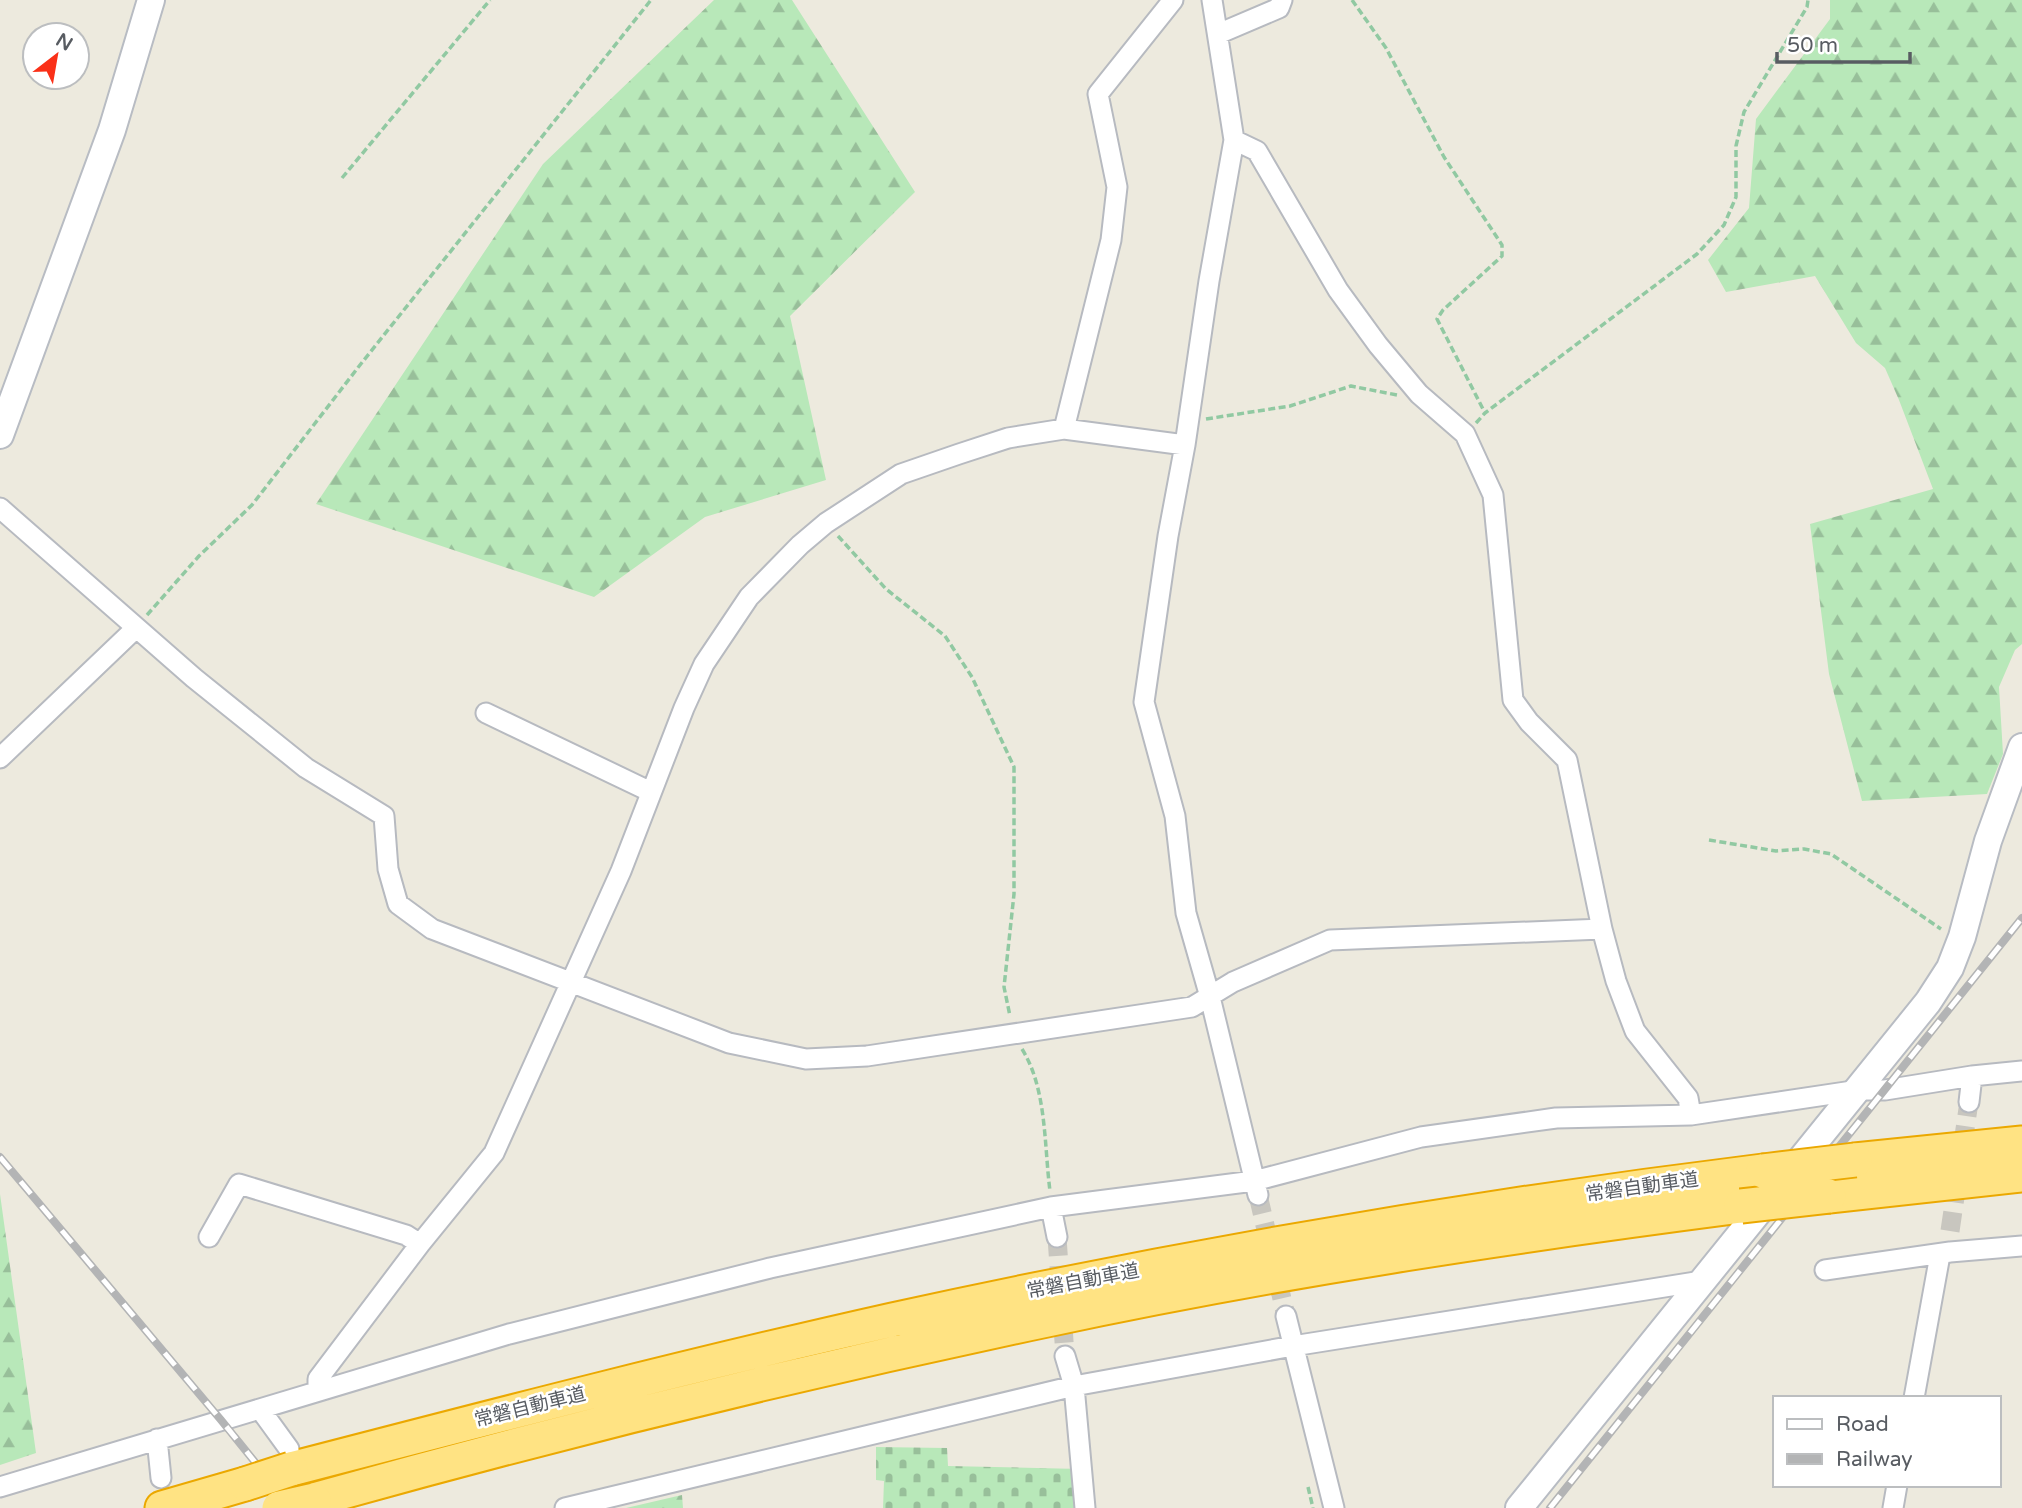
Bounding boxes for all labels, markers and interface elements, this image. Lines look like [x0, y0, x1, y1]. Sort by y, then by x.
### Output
north arrow [21, 21, 91, 91]
scale bar [1777, 21, 1910, 65]
text: N [52, 29, 76, 56]
text: 50 m [1787, 33, 1838, 58]
street label: 常磐自動車道 [1584, 1168, 1700, 1206]
street label: 常磐自動車道 [1025, 1259, 1141, 1303]
street label: 常磐自動車道 [472, 1383, 588, 1431]
legend [1773, 1396, 2001, 1487]
text: Road [1836, 1412, 1889, 1437]
text: Railway [1836, 1447, 1913, 1472]

